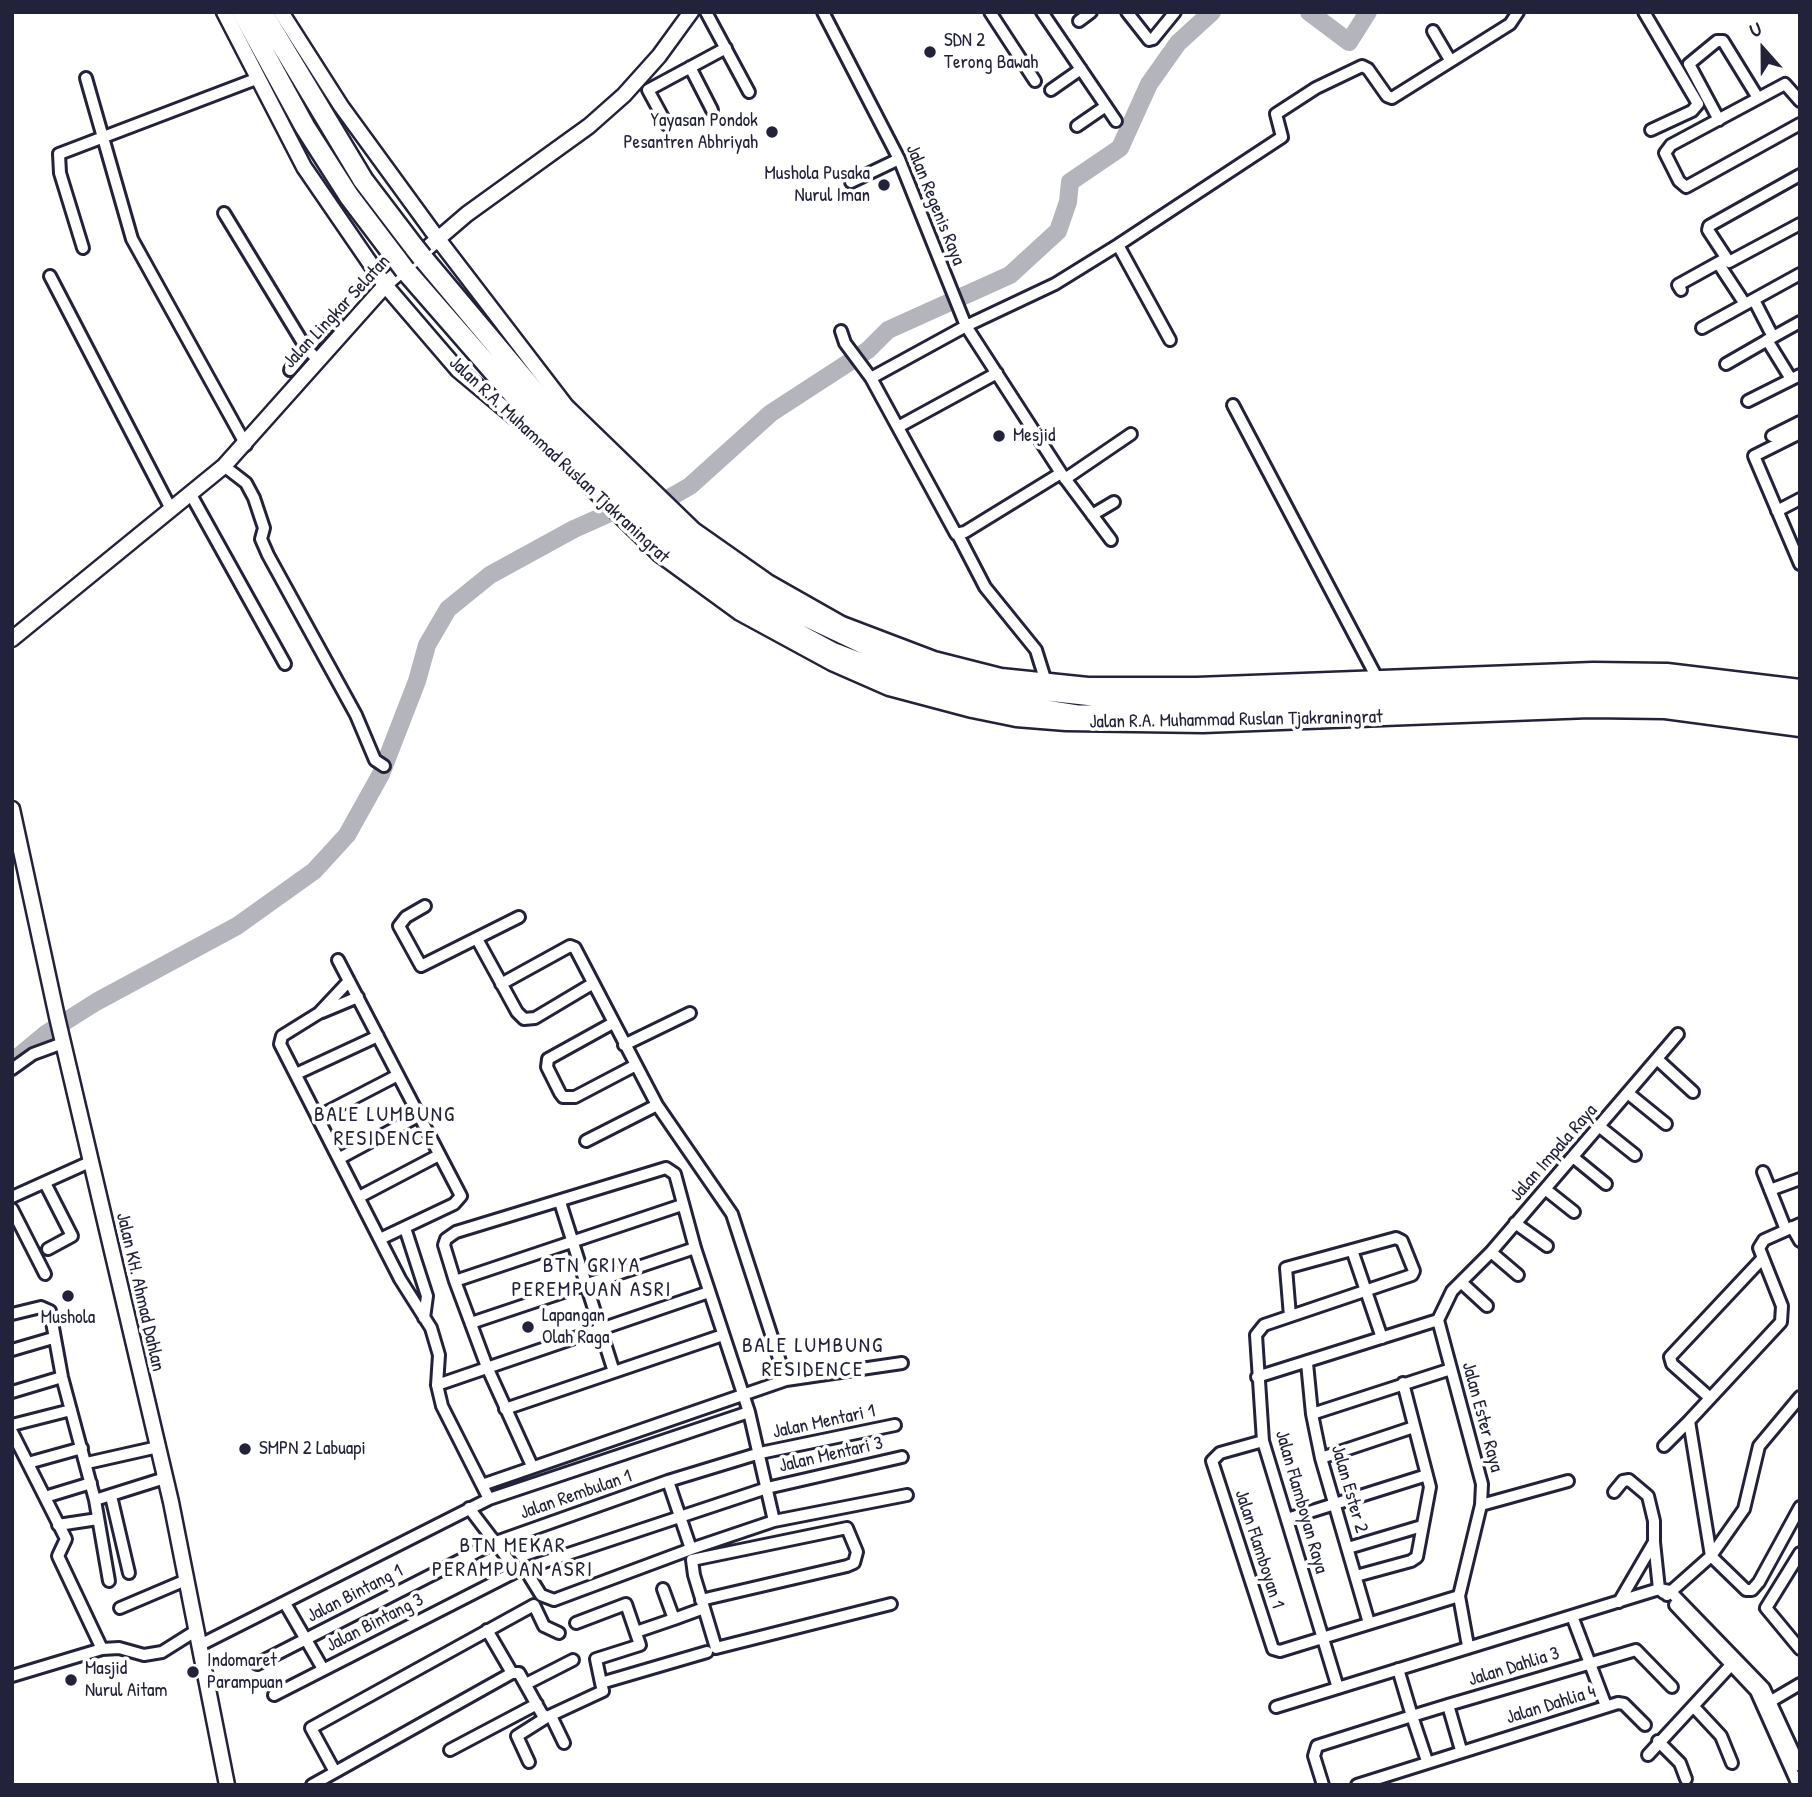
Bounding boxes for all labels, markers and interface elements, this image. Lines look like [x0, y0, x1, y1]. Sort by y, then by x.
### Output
north arrow [1728, 14, 1798, 84]
text: U [1746, 15, 1765, 43]
place label: SDN 2 Terong Bawah [944, 30, 1038, 74]
marker: SDN 2 Terong Bawah [922, 44, 938, 60]
place label: Yayasan Pondok Pesantren Abhriyah [623, 110, 758, 154]
marker: Yayasan Pondok Pesantren Abhriyah [764, 124, 780, 140]
street label: Jalan Regenis Raya [900, 141, 970, 269]
place label: Mushola Pusaka Nurul Iman [764, 163, 870, 207]
marker: Mushola Pusaka Nurul Iman [876, 177, 892, 193]
street label: Jalan Lingkar Selatan [279, 251, 395, 373]
street label: Jalan R.A. Muhammad Ruslan Tjakraningrat [444, 352, 674, 568]
place label: Mesjid [1013, 425, 1055, 447]
marker: Mesjid [991, 428, 1007, 444]
street label: Jalan R.A. Muhammad Ruslan Tjakraningrat [1089, 706, 1383, 734]
street label: Jalan Impala Raya [1506, 1100, 1602, 1206]
district label: BALE LUMBUNG RESIDENCE [315, 1102, 455, 1152]
street label: Jalan KH. Ahmad Dahlan [111, 1210, 169, 1374]
district label: BTN GRIYA PEREMPUAN ASRI [513, 1253, 671, 1303]
marker: Mushola [60, 1288, 76, 1304]
place label: Lapangan Olah Raga [542, 1305, 609, 1349]
place label: Mushola [41, 1307, 95, 1329]
marker: Lapangan Olah Raga [520, 1319, 536, 1335]
district label: BALE LUMBUNG RESIDENCE [743, 1333, 883, 1383]
street label: Jalan Ester Raya [1456, 1359, 1508, 1475]
street label: Jalan Mentari 1 [771, 1400, 877, 1444]
street label: Jalan Flamboyan Raya [1270, 1428, 1332, 1576]
street label: Jalan Mentari 3 [777, 1432, 885, 1478]
place label: SMPN 2 Labuapi [259, 1438, 366, 1460]
marker: SMPN 2 Labuapi [237, 1441, 253, 1457]
street label: Jalan Ester 2 [1326, 1442, 1372, 1536]
street label: Jalan Rembulan 1 [517, 1465, 635, 1525]
street label: Jalan Flamboyan 1 [1229, 1487, 1289, 1611]
district label: BTN MEKAR PERAMPUAN ASRI [434, 1533, 592, 1583]
street label: Jalan Bintang 1 [303, 1560, 407, 1628]
street label: Jalan Bintang 3 [322, 1589, 428, 1657]
street label: Jalan Dahlia 3 [1466, 1642, 1562, 1692]
place label: Indomaret Parampuan [207, 1650, 283, 1694]
place label: Masjid Nurul Aitam [85, 1658, 167, 1702]
marker: Indomaret Parampuan [185, 1664, 201, 1680]
marker: Masjid Nurul Aitam [63, 1672, 79, 1688]
street label: Jalan Dahlia 4 [1503, 1681, 1599, 1729]

